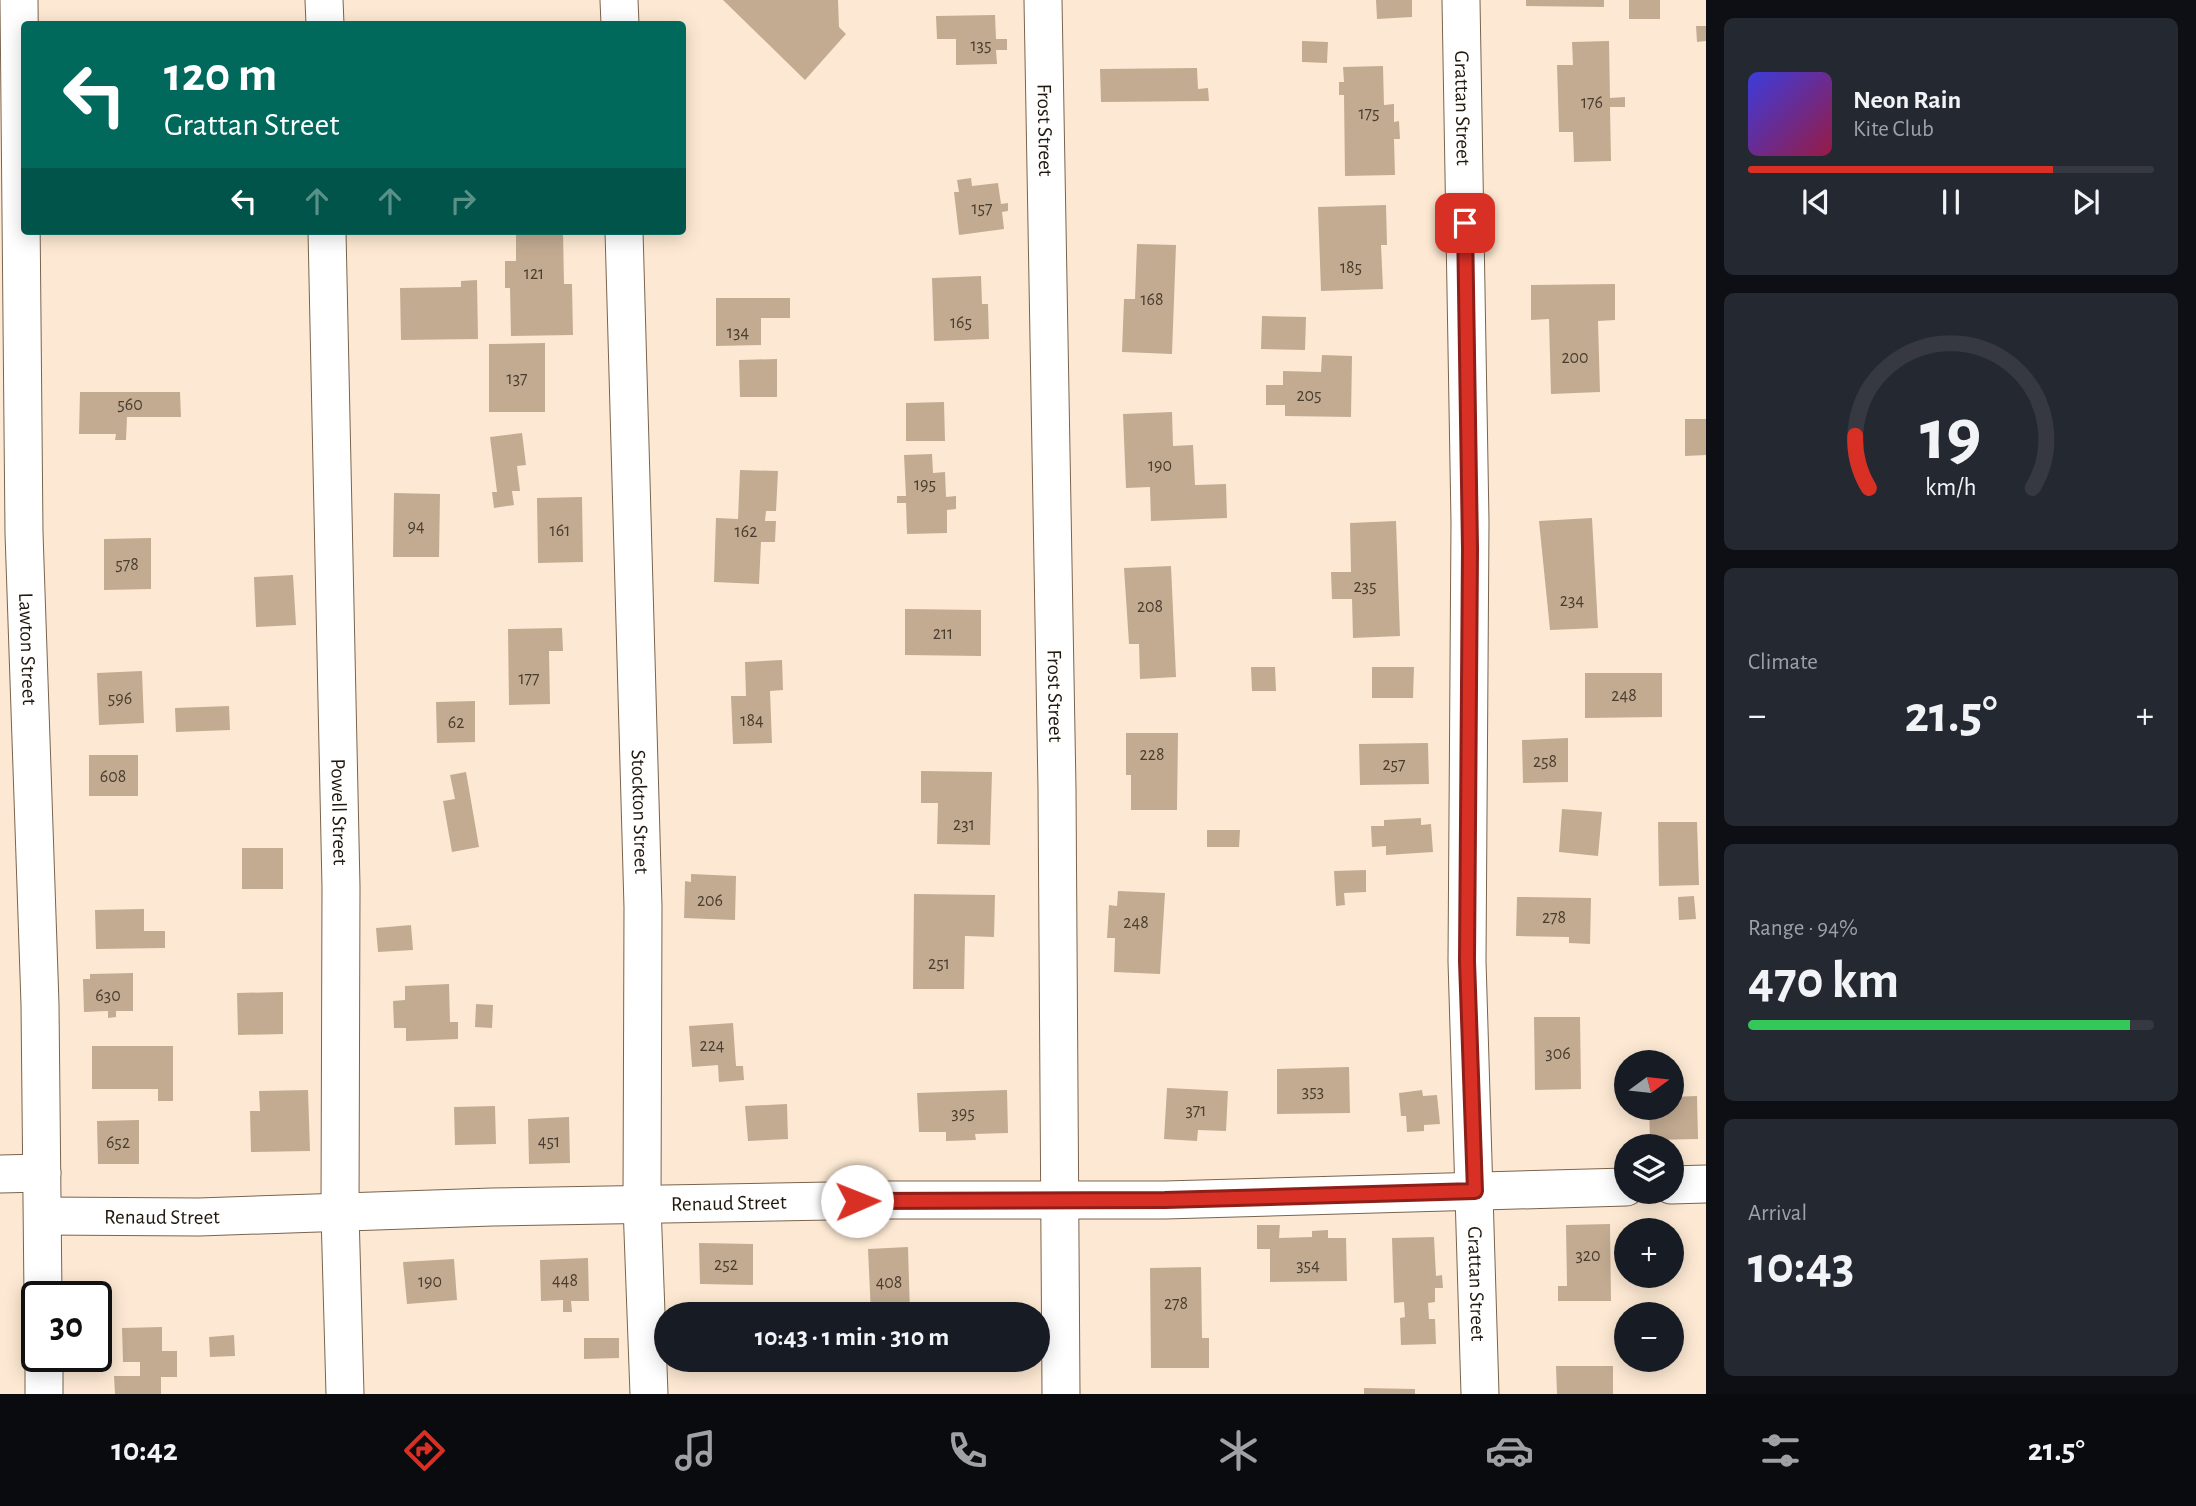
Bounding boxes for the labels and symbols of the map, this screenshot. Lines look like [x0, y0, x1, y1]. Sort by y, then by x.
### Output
house number: 135 [970, 37, 992, 55]
street label: Grattan Street [1451, 50, 1474, 166]
street label: Frost Street [1033, 83, 1056, 177]
house number: 176 [1581, 94, 1603, 112]
house number: 175 [1358, 105, 1380, 123]
pin [1435, 193, 1495, 253]
house number: 157 [971, 200, 993, 218]
house number: 185 [1340, 259, 1362, 277]
house number: 121 [524, 265, 544, 283]
house number: 168 [1140, 291, 1164, 309]
house number: 165 [950, 314, 972, 332]
house number: 134 [727, 324, 749, 342]
house number: 200 [1561, 349, 1589, 367]
house number: 137 [506, 370, 528, 388]
house number: 205 [1296, 387, 1322, 405]
house number: 560 [117, 396, 143, 414]
house number: 190 [1148, 457, 1172, 475]
house number: 195 [914, 476, 936, 494]
house number: 94 [407, 518, 425, 536]
house number: 161 [550, 522, 570, 540]
house number: 162 [735, 523, 757, 541]
house number: 578 [115, 556, 139, 574]
house number: 235 [1353, 578, 1377, 596]
street label: Lawton Street [15, 592, 40, 706]
house number: 234 [1560, 592, 1584, 610]
house number: 208 [1137, 598, 1163, 616]
house number: 211 [933, 625, 953, 643]
street label: Frost Street [1044, 649, 1066, 743]
house number: 177 [518, 670, 540, 688]
house number: 248 [1611, 687, 1637, 705]
house number: 596 [108, 690, 132, 708]
house number: 184 [740, 712, 764, 730]
house number: 62 [448, 714, 464, 732]
house number: 228 [1140, 746, 1164, 764]
street label: Stockton Street [628, 749, 652, 875]
house number: 258 [1533, 753, 1557, 771]
house number: 257 [1382, 756, 1406, 774]
street label: Powell Street [327, 758, 351, 866]
house number: 608 [100, 768, 126, 786]
house number: 231 [953, 816, 975, 834]
house number: 206 [697, 892, 723, 910]
house number: 278 [1542, 909, 1566, 927]
house number: 248 [1123, 914, 1149, 932]
house number: 251 [928, 955, 950, 973]
house number: 630 [95, 987, 121, 1005]
house number: 224 [699, 1037, 725, 1055]
house number: 306 [1545, 1045, 1571, 1063]
north arrow [1614, 1050, 1684, 1120]
house number: 353 [1302, 1083, 1324, 1101]
house number: 371 [1185, 1102, 1207, 1120]
house number: 395 [951, 1105, 975, 1123]
house number: 451 [538, 1133, 560, 1151]
house number: 652 [106, 1134, 130, 1152]
position arrow [820, 1164, 894, 1238]
street label: Renaud Street [671, 1192, 787, 1215]
street label: Renaud Street [104, 1206, 220, 1228]
street label: Grattan Street [1464, 1226, 1488, 1342]
house number: 320 [1575, 1247, 1601, 1265]
house number: 252 [714, 1256, 738, 1274]
house number: 354 [1296, 1257, 1320, 1275]
house number: 448 [552, 1272, 578, 1290]
house number: 190 [418, 1273, 442, 1291]
house number: 408 [876, 1274, 902, 1292]
speed limit sign: 30 [21, 1281, 112, 1372]
house number: 278 [1164, 1295, 1188, 1313]

